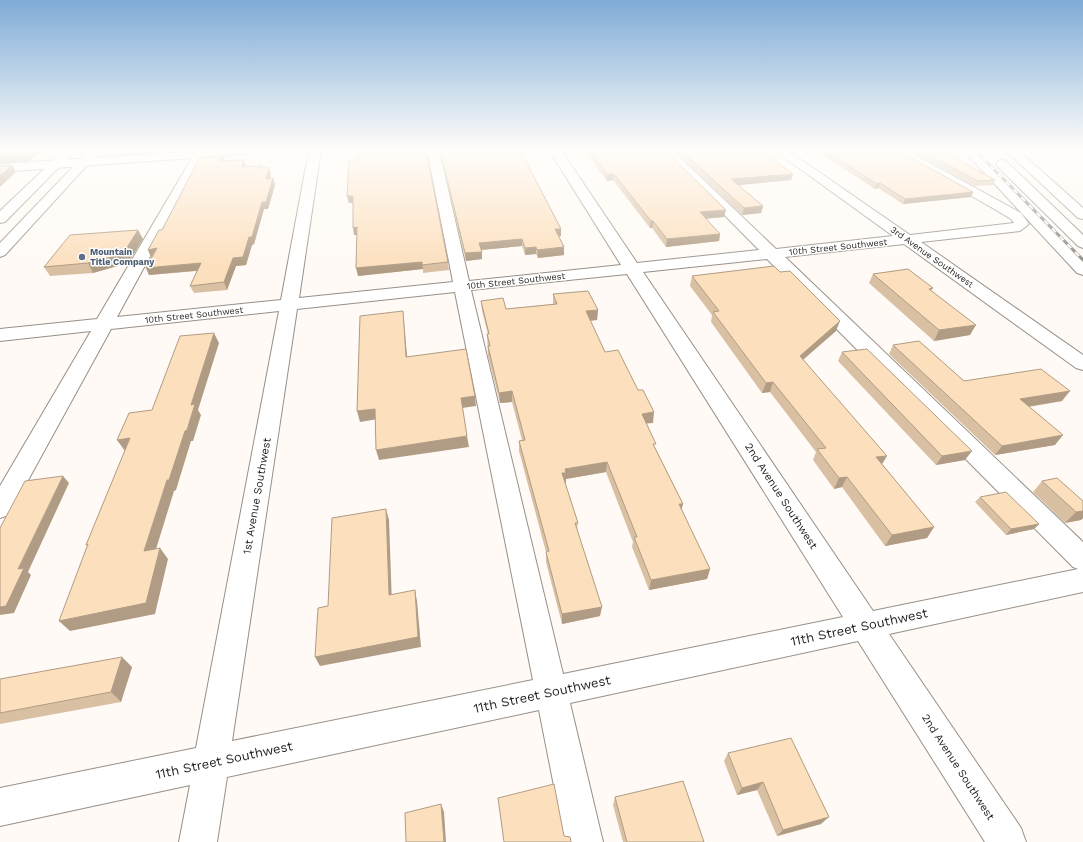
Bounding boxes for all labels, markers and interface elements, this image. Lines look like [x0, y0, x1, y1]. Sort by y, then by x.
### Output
street label: 3rd Avenue Southwest [889, 224, 976, 290]
street label: 10th Street Southwest [788, 237, 888, 257]
place label: Mountain Title Company [90, 247, 155, 267]
marker: Mountain Title Company [77, 252, 87, 262]
street label: 10th Street Southwest [466, 271, 566, 291]
street label: 10th Street Southwest [144, 305, 244, 325]
street label: 1st Avenue Southwest [240, 436, 274, 555]
street label: 2nd Avenue Southwest [742, 441, 820, 552]
street label: 11th Street Southwest [789, 605, 929, 649]
street label: 11th Street Southwest [472, 672, 612, 716]
street label: 2nd Avenue Southwest [919, 712, 997, 823]
street label: 11th Street Southwest [154, 738, 294, 782]

